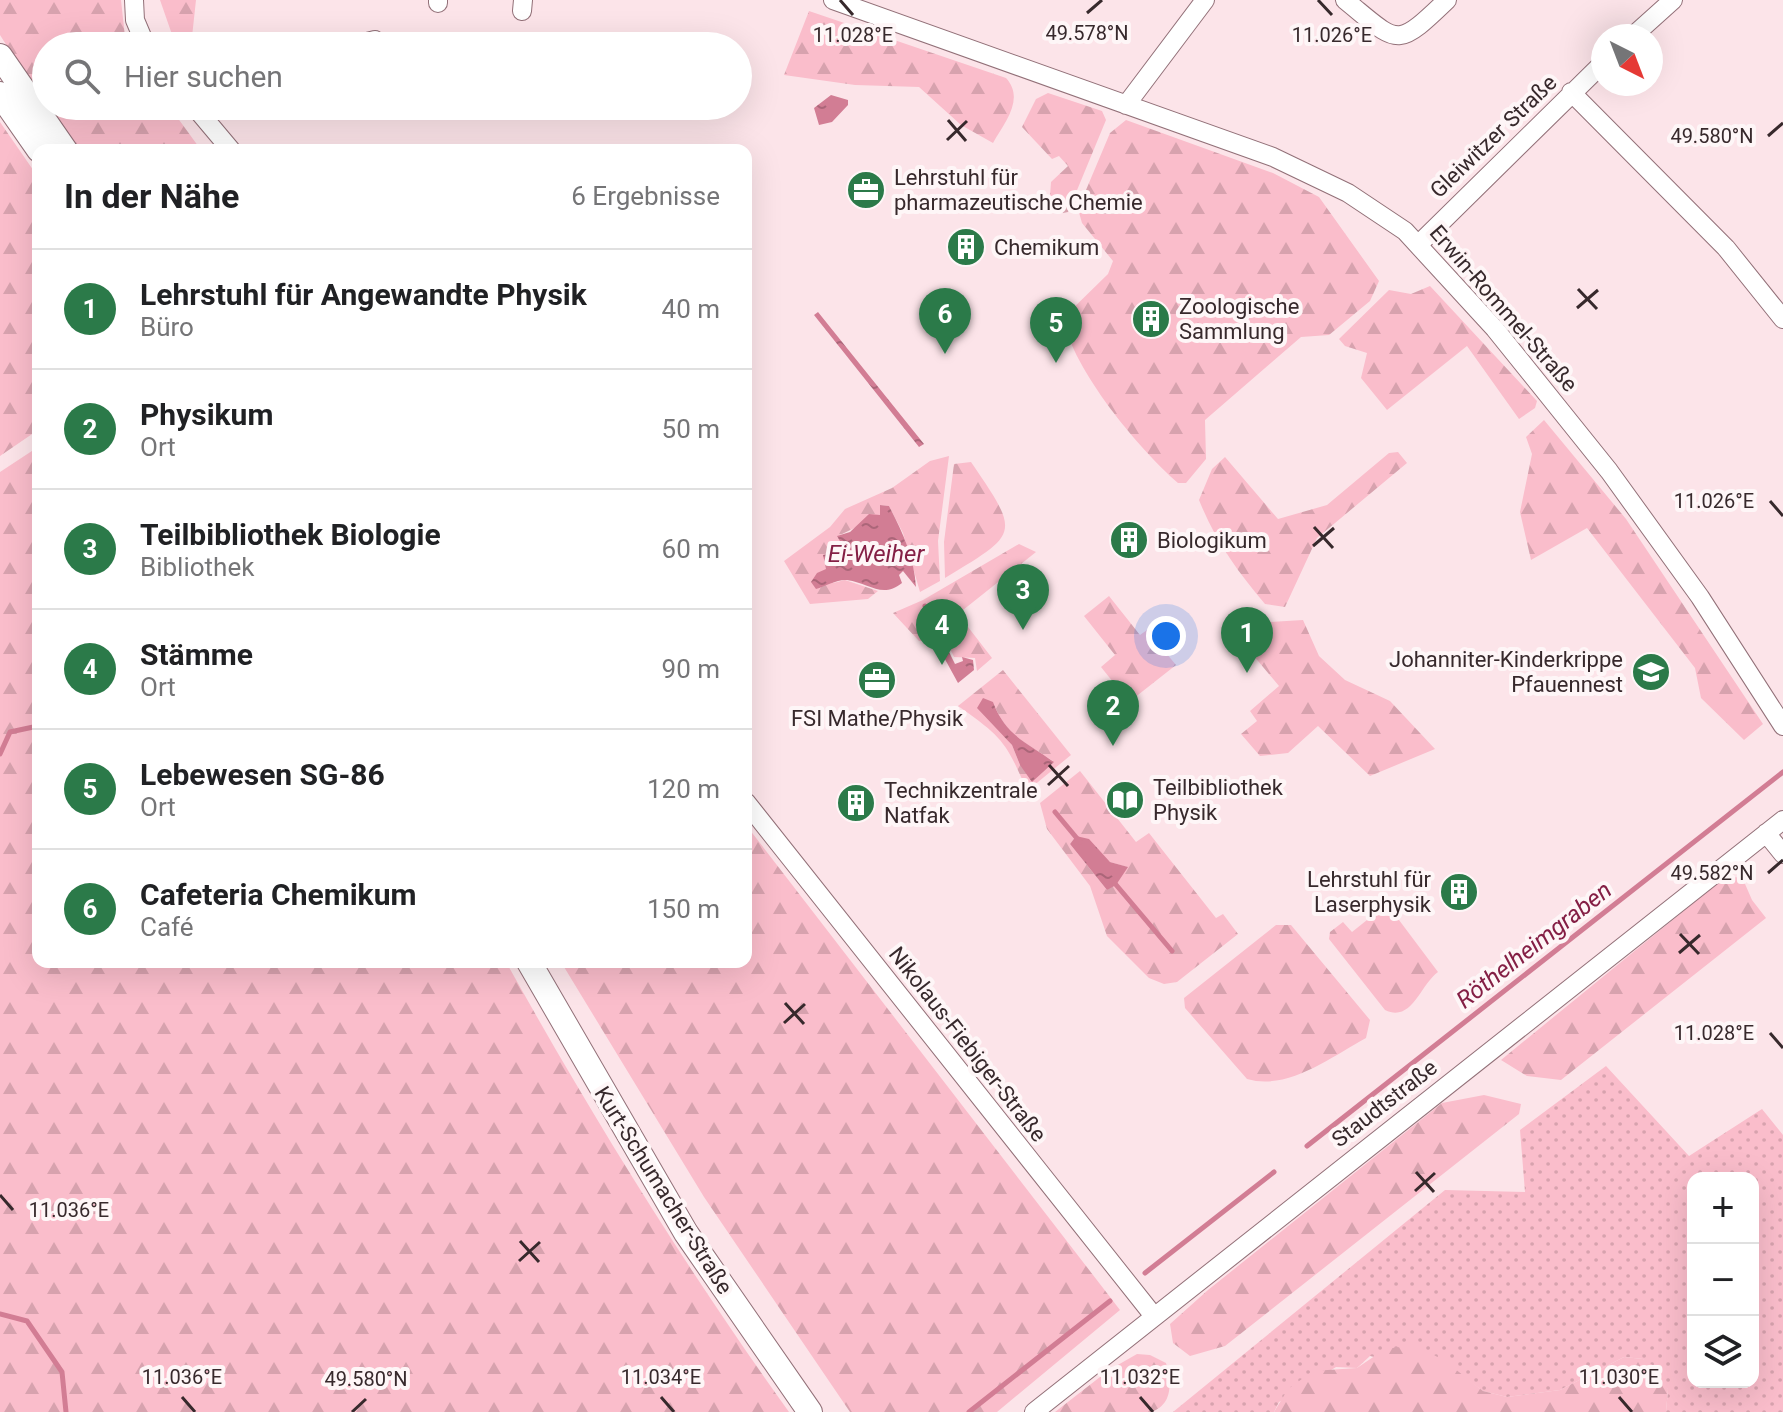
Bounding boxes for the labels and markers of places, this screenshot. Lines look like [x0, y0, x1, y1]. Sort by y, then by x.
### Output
place label: Lehrstuhl für pharmazeutische Chemie [894, 165, 1143, 215]
office icon: Lehrstuhl für pharmazeutische Chemie [845, 169, 887, 211]
building icon: Chemikum [945, 226, 987, 268]
place label: Chemikum [994, 235, 1099, 260]
pin: 6 [919, 288, 971, 354]
place label: Zoologische Sammlung [1179, 294, 1299, 344]
pin: 5 [1030, 297, 1082, 363]
building icon: Zoologische Sammlung [1130, 298, 1172, 340]
building icon: Biologikum [1108, 519, 1150, 561]
place label: Biologikum [1157, 528, 1267, 553]
pin: 3 [997, 564, 1049, 630]
pin: 4 [916, 599, 968, 665]
pin: 1 [1221, 607, 1273, 673]
place label: Johanniter-Kinderkrippe Pfauennest [1389, 647, 1623, 697]
school or university icon: Johanniter-Kinderkrippe Pfauennest [1630, 651, 1672, 693]
office icon: FSI Mathe/Physik [856, 659, 898, 701]
pin: 2 [1087, 680, 1139, 746]
place label: FSI Mathe/Physik [791, 706, 964, 731]
place label: Teilbibliothek Physik [1153, 775, 1284, 825]
place label: Technikzentrale Natfak [884, 778, 1038, 828]
library icon: Teilbibliothek Physik [1104, 779, 1146, 821]
building icon: Technikzentrale Natfak [835, 782, 877, 824]
place label: Lehrstuhl für Laserphysik [1307, 867, 1432, 917]
building icon: Lehrstuhl für Laserphysik [1438, 871, 1480, 913]

